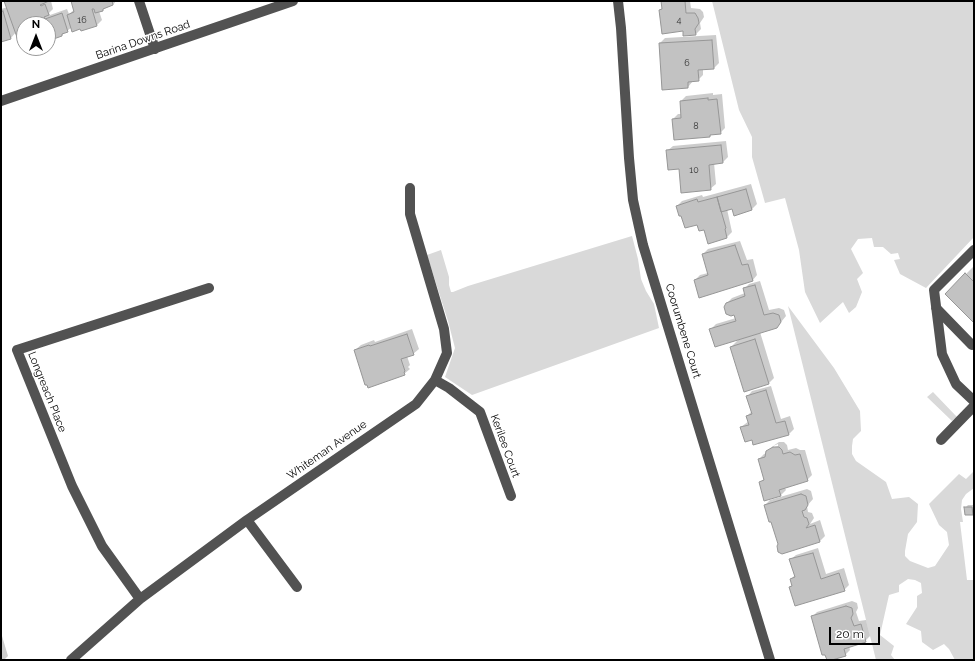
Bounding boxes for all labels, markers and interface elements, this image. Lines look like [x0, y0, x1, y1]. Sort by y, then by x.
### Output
house number: 16 [77, 15, 87, 25]
house number: 4 [677, 15, 681, 25]
north arrow [16, 16, 56, 56]
text: N [32, 18, 40, 31]
street label: Barina Downs Road [94, 18, 192, 62]
house number: 6 [684, 58, 690, 68]
house number: 8 [693, 121, 699, 131]
house number: 10 [689, 165, 699, 175]
street label: Coorumbene Court [662, 282, 704, 380]
street label: Longreach Place [25, 350, 69, 434]
street label: Kerilee Court [487, 413, 523, 479]
street label: Whiteman Avenue [285, 418, 369, 482]
scale bar [831, 619, 882, 645]
text: 20 m [836, 627, 864, 641]

